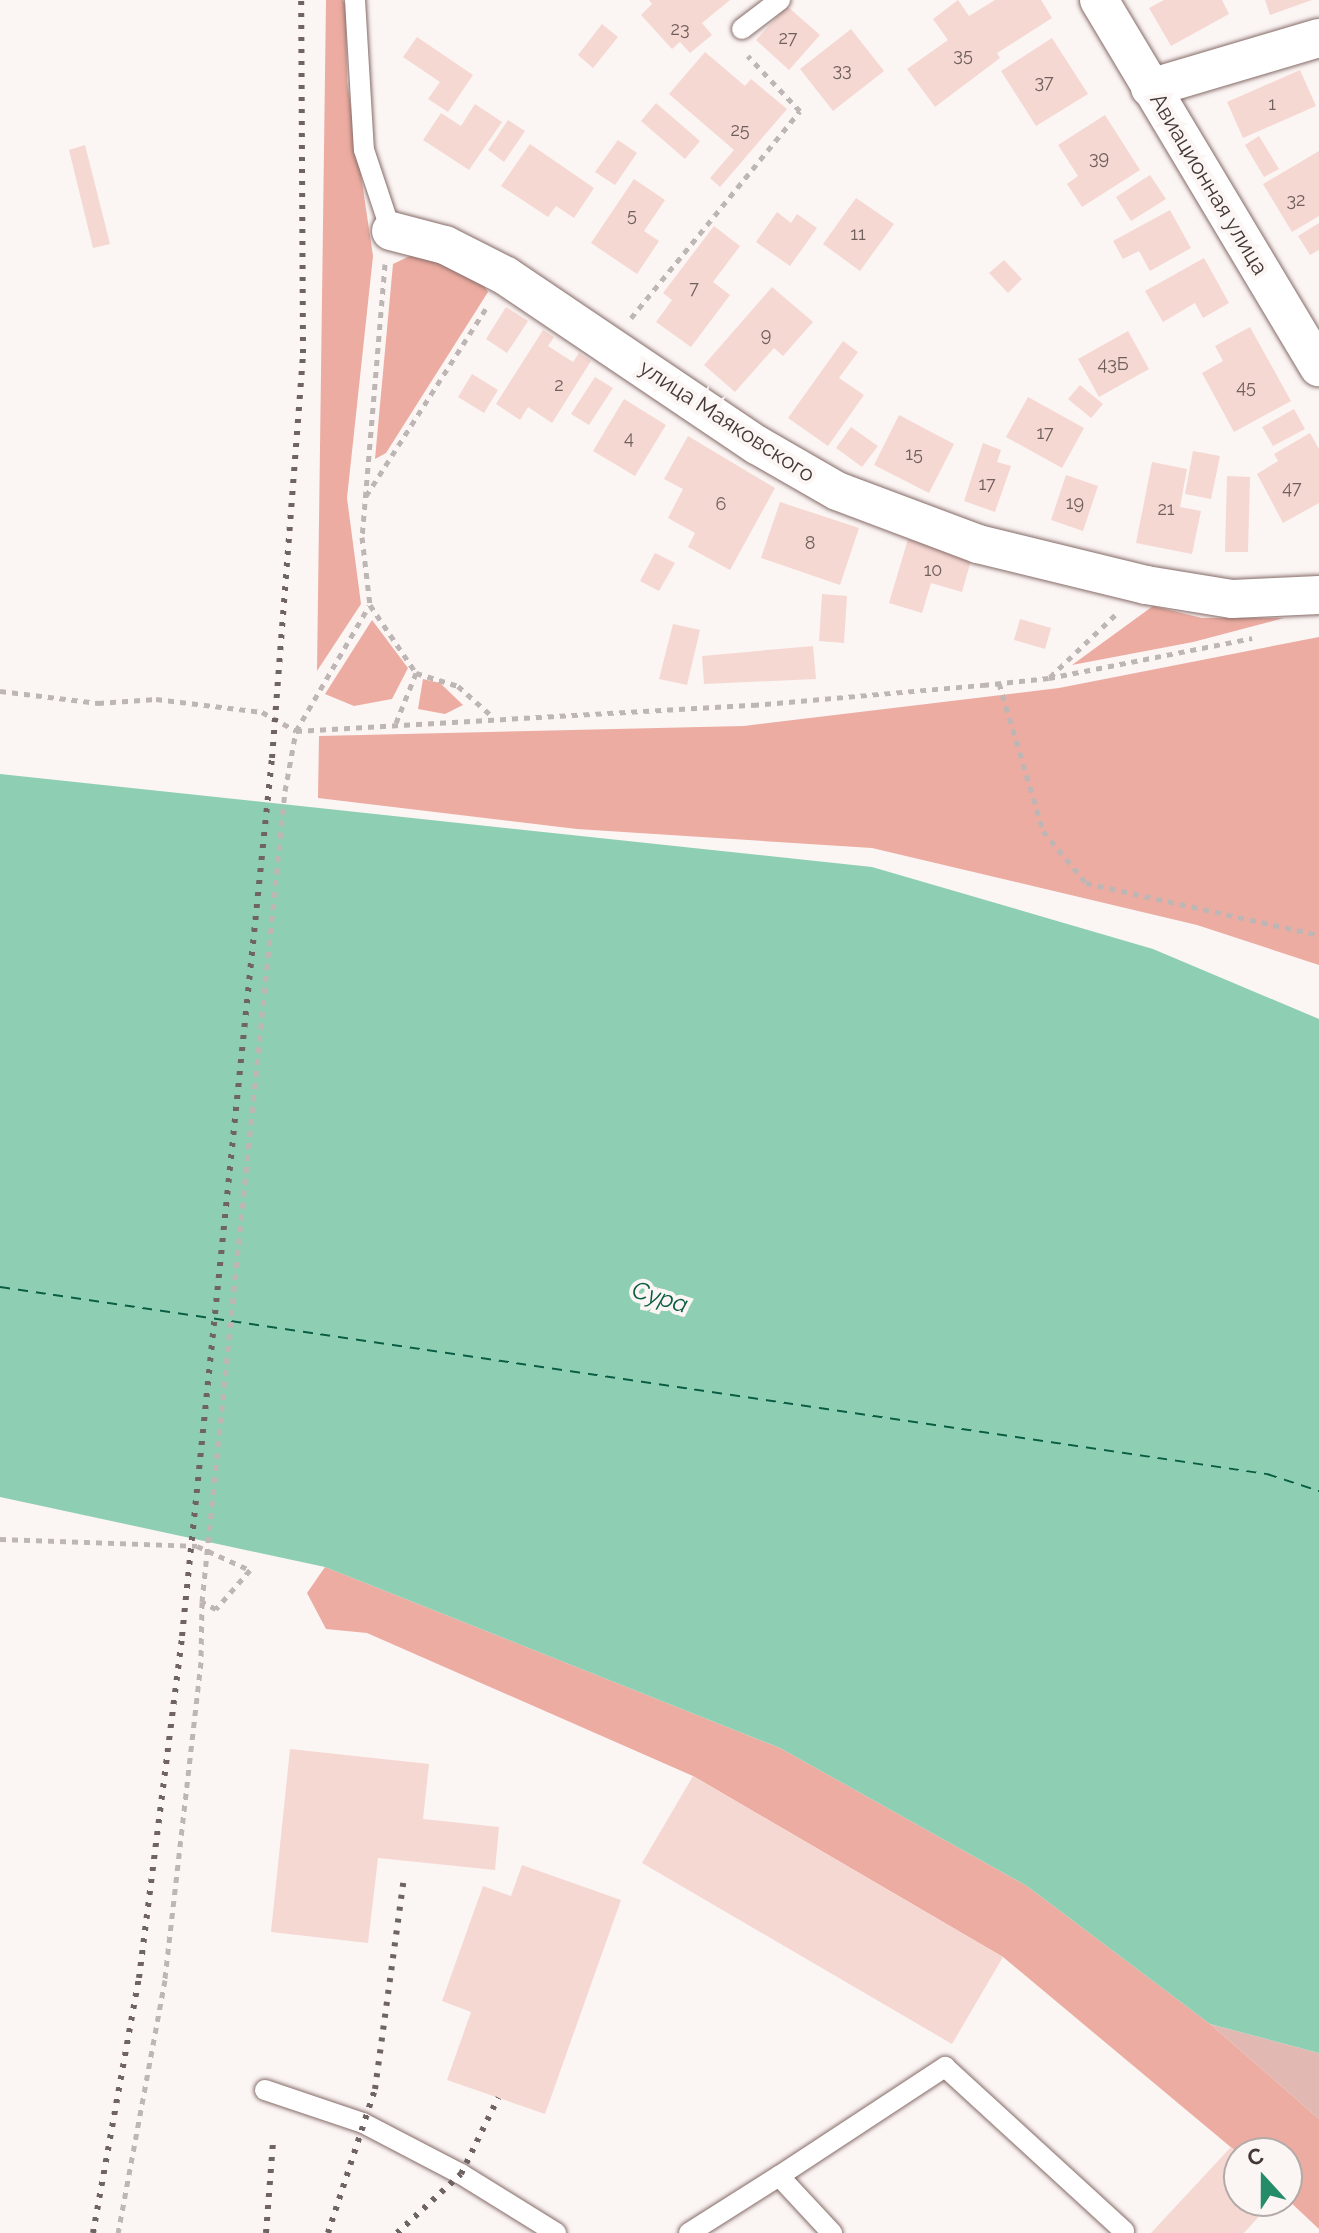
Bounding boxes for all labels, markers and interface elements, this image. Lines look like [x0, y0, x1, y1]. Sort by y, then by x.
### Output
house number: 23 [671, 18, 689, 40]
house number: 27 [778, 27, 798, 49]
house number: 35 [953, 44, 973, 66]
house number: 33 [832, 59, 852, 81]
house number: 37 [1034, 71, 1054, 93]
street label: Авиационная улица [1144, 88, 1274, 280]
house number: 1 [1268, 93, 1276, 115]
house number: 25 [730, 119, 750, 141]
house number: 39 [1089, 147, 1109, 169]
house number: 32 [1287, 189, 1305, 211]
house number: 5 [627, 204, 637, 226]
house number: 11 [850, 223, 866, 245]
house number: 7 [689, 277, 699, 299]
house number: 9 [761, 324, 771, 346]
house number: 43Б [1097, 353, 1129, 375]
street label: улица Маяковского [634, 354, 820, 488]
house number: 2 [554, 374, 564, 396]
house number: 45 [1236, 376, 1256, 398]
house number: 17 [1036, 422, 1054, 444]
house number: 4 [624, 427, 634, 449]
house number: 15 [905, 443, 923, 465]
house number: 17 [978, 473, 996, 495]
house number: 47 [1282, 477, 1302, 499]
house number: 19 [1066, 492, 1084, 514]
house number: 6 [716, 493, 726, 515]
house number: 21 [1157, 498, 1175, 520]
house number: 8 [805, 532, 815, 554]
house number: 10 [924, 559, 942, 581]
water label: Сура [628, 1275, 692, 1319]
north arrow [1223, 2137, 1303, 2217]
text: С [1243, 2142, 1267, 2171]

